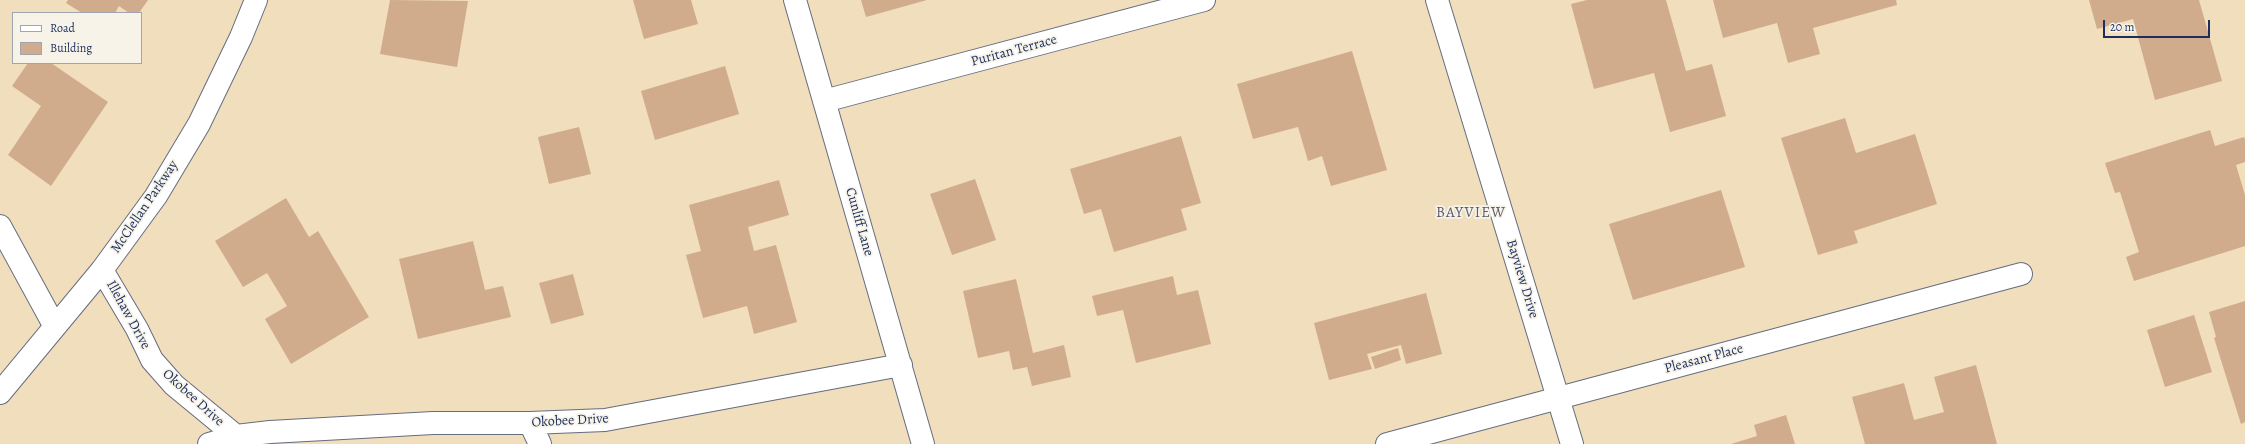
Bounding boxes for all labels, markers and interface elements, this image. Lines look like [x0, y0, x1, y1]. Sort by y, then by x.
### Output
legend [12, 12, 142, 64]
scale bar [2105, 12, 2212, 38]
text: 20 m [2110, 19, 2134, 35]
text: Road [50, 20, 75, 36]
street label: Puritan Terrace [969, 31, 1059, 71]
text: Building [50, 40, 92, 56]
street label: McClellan Parkway [108, 157, 182, 257]
street label: Cunliff Lane [841, 186, 877, 258]
district label: BAYVIEW [1436, 204, 1506, 222]
street label: Bayview Drive [1502, 238, 1542, 320]
street label: Illehaw Drive [102, 278, 154, 352]
street label: Pleasant Place [1663, 340, 1745, 378]
street label: Okobee Drive [159, 366, 227, 430]
street label: Okobee Drive [531, 411, 609, 431]

